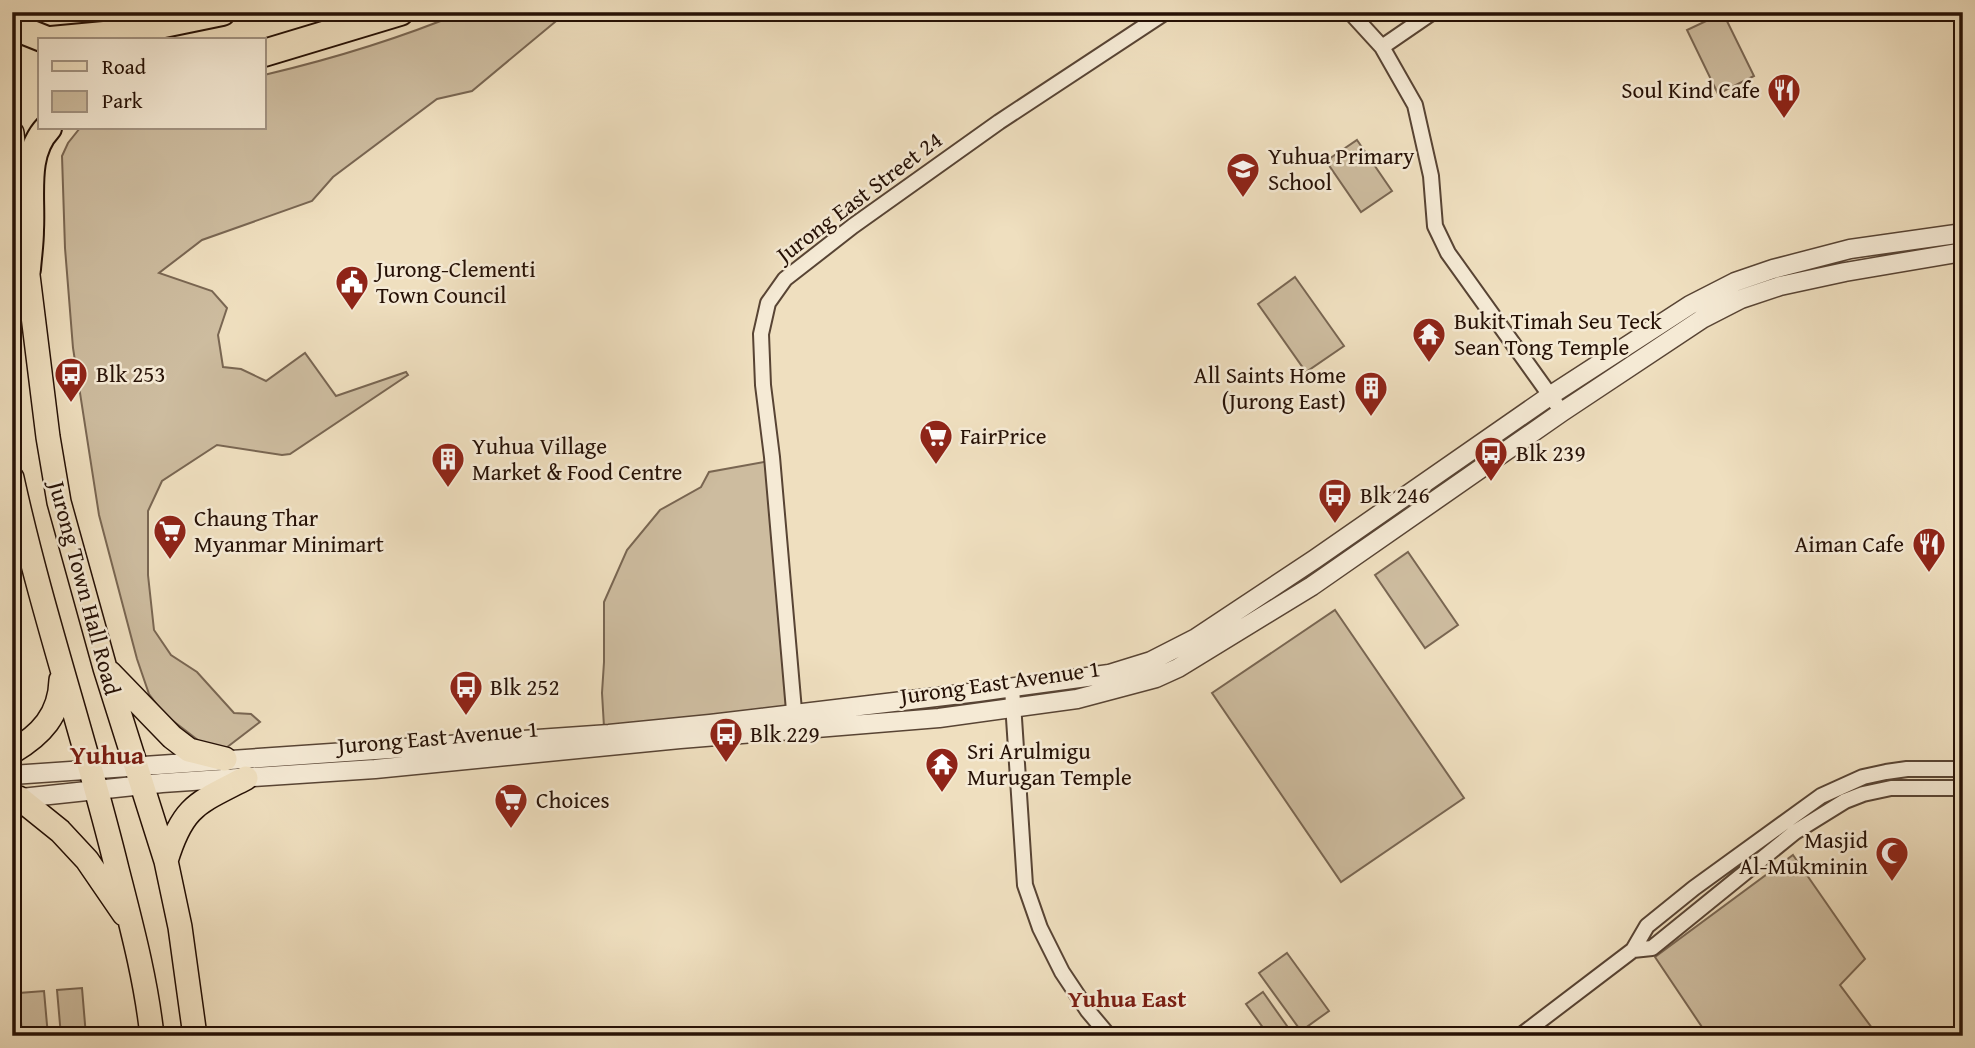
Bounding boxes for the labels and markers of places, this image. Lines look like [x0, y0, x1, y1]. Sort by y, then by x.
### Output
restaurant icon: Soul Kind Cafe [1765, 71, 1803, 120]
place label: Soul Kind Cafe [1621, 73, 1760, 106]
place label: Yuhua Primary School [1268, 139, 1415, 198]
school or university icon: Yuhua Primary School [1224, 150, 1262, 199]
place label: Jurong-Clementi Town Council [373, 252, 536, 311]
public building icon: Jurong-Clementi Town Council [333, 263, 371, 312]
place label: Bukit Timah Seu Teck Sean Tong Temple [1454, 304, 1662, 363]
temple icon: Bukit Timah Seu Teck Sean Tong Temple [1410, 315, 1448, 364]
bus stop icon: Blk 253 [52, 355, 90, 404]
place label: Blk 253 [96, 357, 165, 390]
place label: All Saints Home (Jurong East) [1194, 358, 1346, 417]
building icon: All Saints Home (Jurong East) [1352, 369, 1390, 418]
supermarket icon: FairPrice [917, 417, 955, 466]
place label: FairPrice [960, 419, 1046, 452]
place label: Yuhua Village Market & Food Centre [472, 429, 682, 488]
bus stop icon: Blk 239 [1472, 434, 1510, 483]
place label: Blk 239 [1516, 436, 1585, 469]
building icon: Yuhua Village Market & Food Centre [429, 440, 467, 489]
bus stop icon: Blk 246 [1316, 476, 1354, 525]
place label: Blk 246 [1360, 478, 1429, 511]
place label: Chaung Thar Myanmar Minimart [194, 501, 384, 560]
supermarket icon: Chaung Thar Myanmar Minimart [151, 512, 189, 561]
restaurant icon: Aiman Cafe [1910, 525, 1948, 574]
place label: Aiman Cafe [1794, 527, 1904, 560]
bus stop icon: Blk 252 [447, 668, 485, 717]
place label: Blk 252 [490, 670, 559, 703]
bus stop icon: Blk 229 [707, 715, 745, 764]
place label: Blk 229 [750, 717, 819, 750]
place label: Sri Arulmigu Murugan Temple [967, 734, 1132, 793]
temple icon: Sri Arulmigu Murugan Temple [923, 745, 961, 794]
supermarket icon: Choices [492, 781, 530, 830]
place label: Choices [536, 783, 610, 816]
place label: Masjid Al-Mukminin [1739, 823, 1869, 882]
mosque icon: Masjid Al-Mukminin [1873, 834, 1911, 883]

